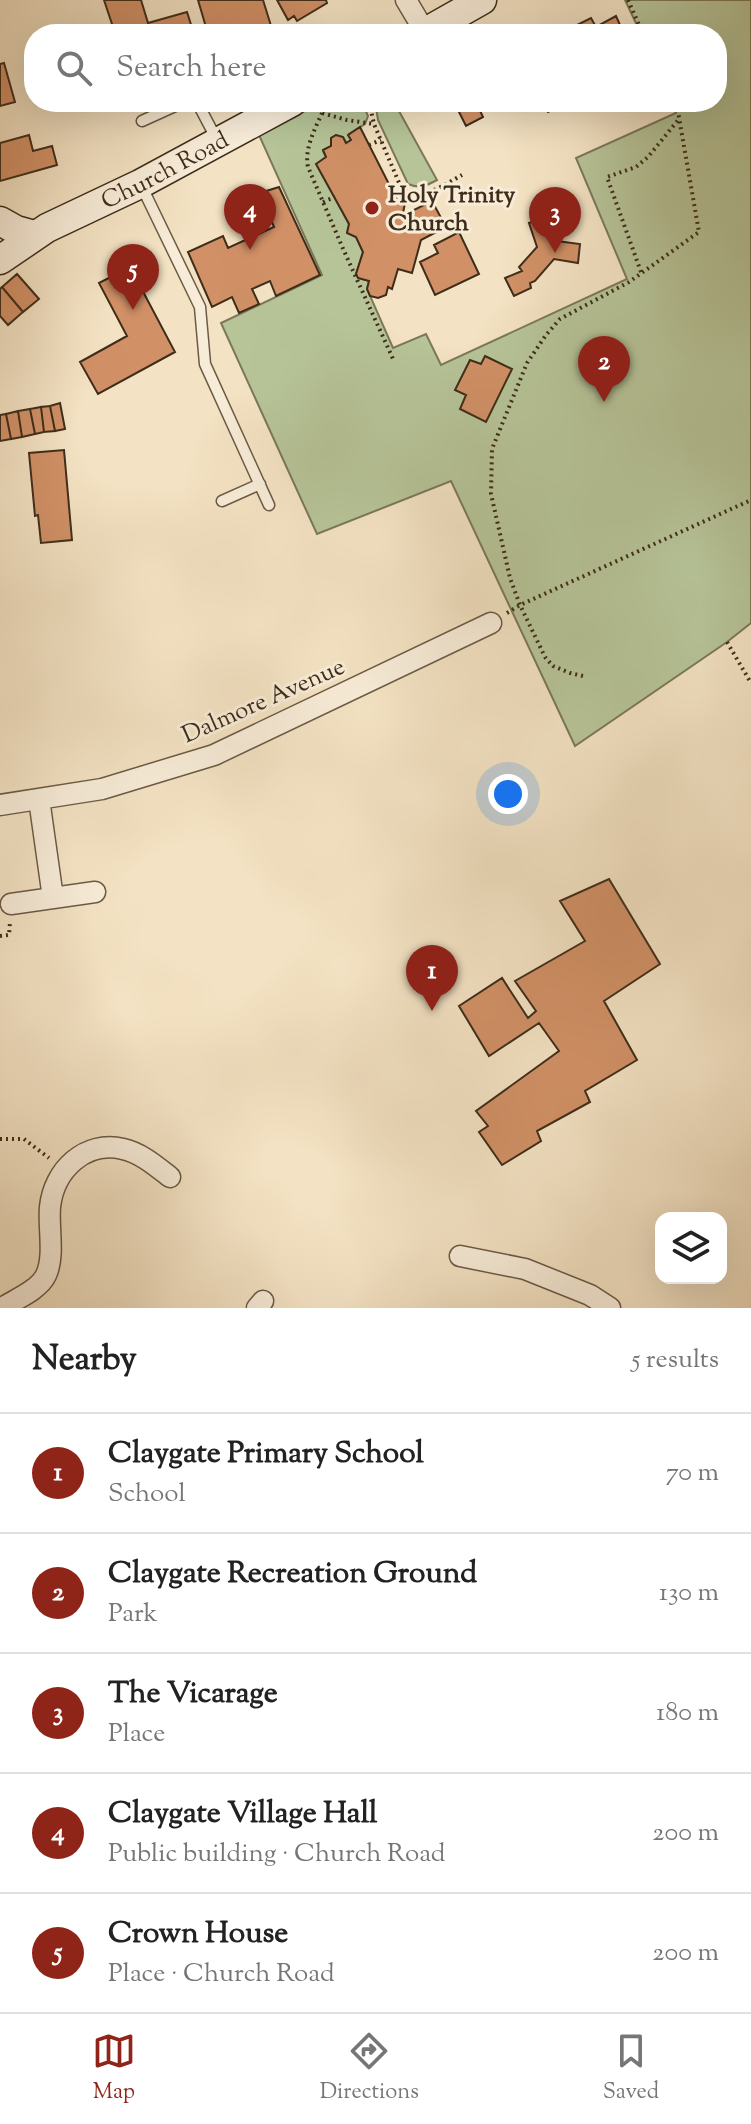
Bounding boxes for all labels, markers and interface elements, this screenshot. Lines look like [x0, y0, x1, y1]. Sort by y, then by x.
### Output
search box [24, 24, 727, 112]
icon: search [52, 46, 96, 90]
text: Search here [116, 47, 266, 90]
street label: Church Road [96, 124, 236, 219]
place label: Holy Trinity Church [388, 179, 515, 241]
pin: 4 [224, 184, 276, 250]
pin: 3 [529, 187, 581, 253]
marker: Holy Trinity Church [363, 199, 381, 217]
pin: 5 [107, 244, 159, 310]
pin: 2 [578, 336, 630, 402]
street label: Dalmore Avenue [177, 651, 351, 753]
your location [488, 774, 528, 814]
pin: 1 [406, 945, 458, 1011]
map controls [655, 1212, 727, 1284]
button: layers [655, 1212, 727, 1284]
text: Nearby [32, 1336, 137, 1385]
text: 5 results [631, 1342, 719, 1379]
text: Claygate Primary School [108, 1433, 424, 1476]
text: 1 [54, 1455, 62, 1492]
text: 70 m [666, 1455, 719, 1492]
text: School [108, 1476, 186, 1513]
text: Claygate Recreation Ground [108, 1553, 477, 1596]
text: 2 [52, 1575, 64, 1612]
text: 130 m [659, 1575, 719, 1612]
text: Park [108, 1596, 158, 1633]
text: The Vicarage [108, 1673, 278, 1716]
text: 3 [53, 1695, 63, 1732]
text: 180 m [656, 1695, 719, 1732]
text: Place [108, 1716, 165, 1753]
text: Claygate Village Hall [108, 1793, 377, 1836]
text: 4 [51, 1815, 65, 1852]
text: 200 m [652, 1815, 719, 1852]
text: Public building · Church Road [108, 1836, 446, 1873]
text: Crown House [108, 1913, 288, 1956]
text: 5 [54, 1935, 62, 1972]
text: 200 m [652, 1935, 719, 1972]
text: Place · Church Road [108, 1956, 335, 1993]
tab: Map [92, 2029, 136, 2109]
tab: Directions [320, 2029, 419, 2109]
tab: Saved [603, 2029, 659, 2109]

